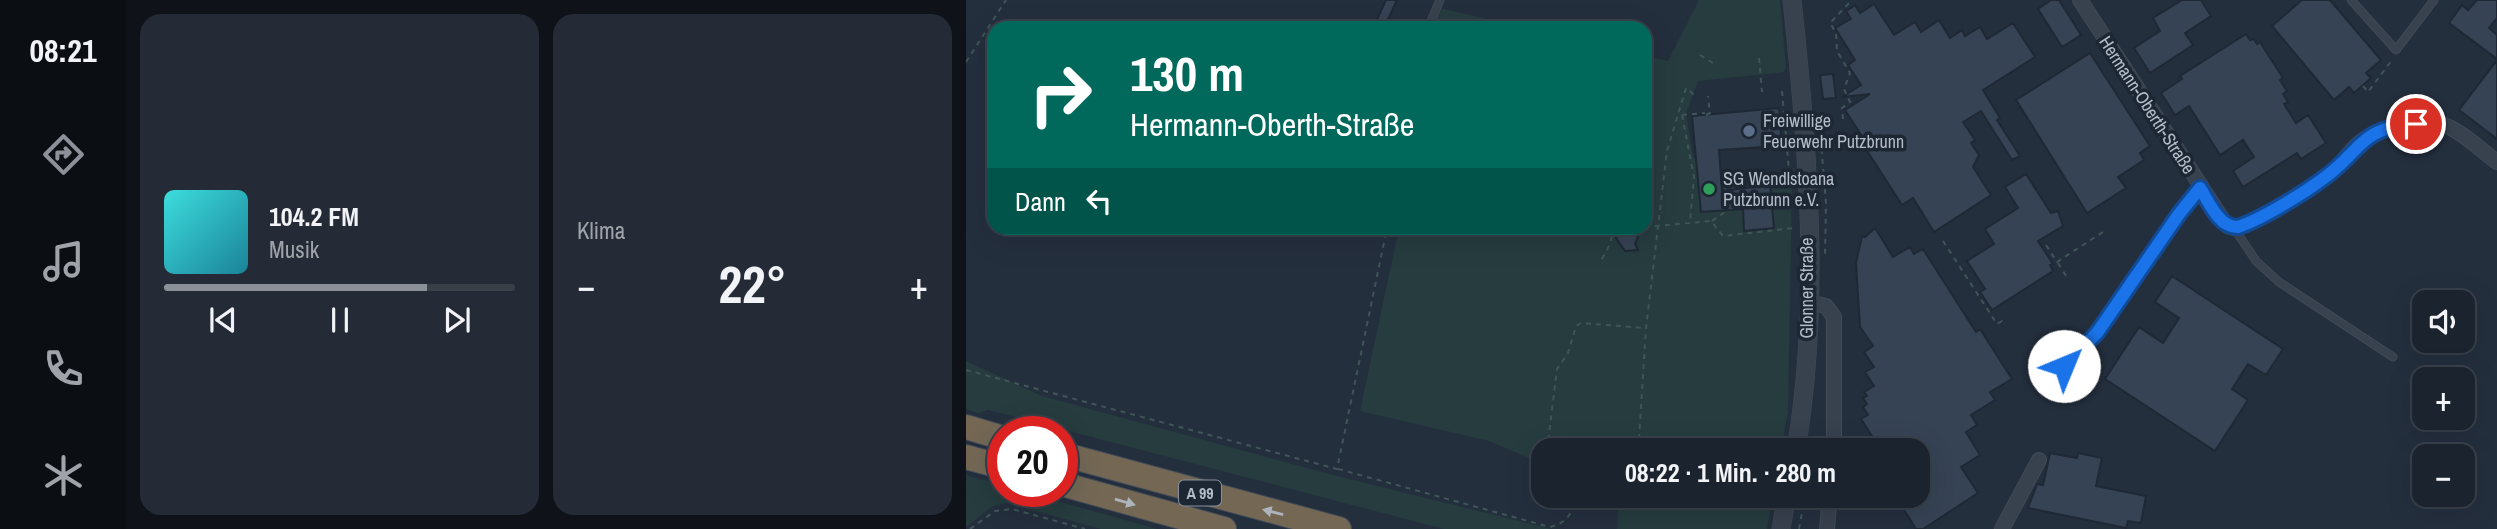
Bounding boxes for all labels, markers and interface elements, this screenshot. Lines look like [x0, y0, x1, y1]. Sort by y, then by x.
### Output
text: 08:21 [29, 29, 97, 72]
street label: Hermann-Oberth-Straße [2093, 31, 2201, 179]
text: 130 m [1130, 40, 1244, 106]
icon: right [1015, 49, 1106, 140]
pin [2386, 94, 2446, 154]
text: Hermann-Oberth-Straße [1130, 103, 1414, 146]
icon: arrive [2397, 105, 2435, 143]
place label: Freiwillige Feuerwehr Putzbrunn [1763, 108, 1904, 154]
marker: Freiwillige Feuerwehr Putzbrunn [1741, 123, 1757, 139]
icon: directions [39, 130, 88, 179]
place label: SG Wendlstoana Putzbrunn e.V. [1723, 166, 1834, 212]
marker: SG Wendlstoana Putzbrunn e.V. [1701, 181, 1717, 197]
icon: left [1080, 182, 1118, 220]
text: Dann [1015, 184, 1066, 219]
text: 104.2 FM [269, 199, 359, 234]
text: Klima [577, 215, 625, 246]
text: Musik [269, 234, 319, 265]
icon: music [39, 237, 88, 286]
street label: Glonner Straße [1794, 238, 1819, 338]
text: 22° [718, 249, 787, 319]
text: − [577, 260, 595, 311]
text: + [910, 260, 928, 311]
map controls [2412, 290, 2475, 507]
button: sound [2412, 290, 2475, 353]
icon: previous [204, 301, 242, 339]
icon: pause [321, 301, 359, 339]
icon: next [438, 301, 476, 339]
position arrow [2027, 329, 2101, 403]
icon: phone [39, 344, 88, 393]
button: + [2412, 367, 2475, 430]
speed limit sign: 20 [987, 416, 1078, 507]
button: − [2412, 444, 2475, 507]
icon: climate [39, 451, 88, 500]
text: 08:22 · 1 Min. · 280 m [1625, 455, 1836, 490]
road number: A 99 [1179, 480, 1221, 506]
one-way arrow [1115, 497, 1136, 507]
one-way arrow [1262, 506, 1284, 517]

